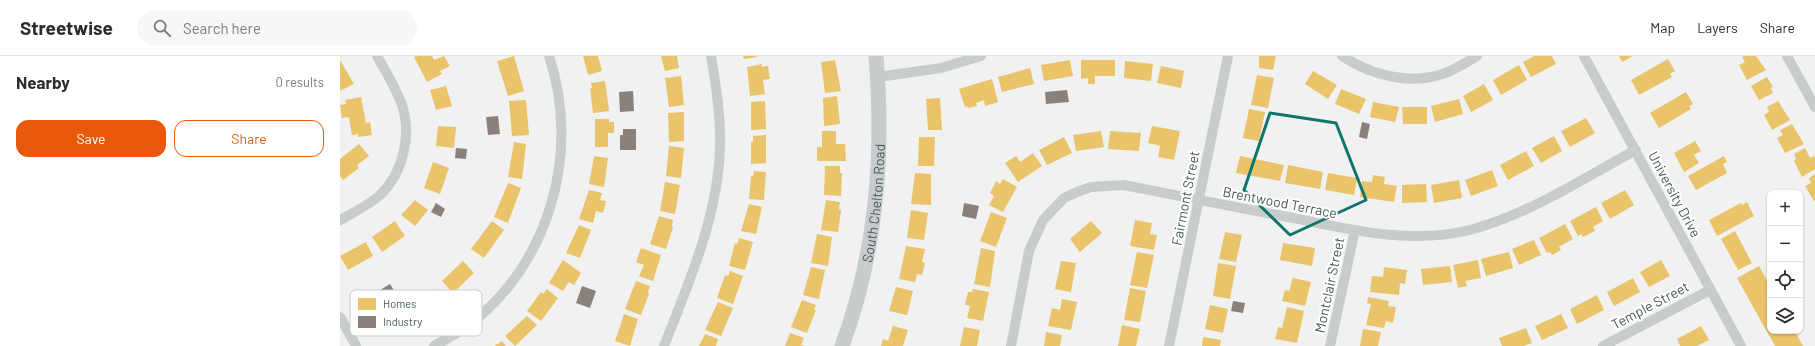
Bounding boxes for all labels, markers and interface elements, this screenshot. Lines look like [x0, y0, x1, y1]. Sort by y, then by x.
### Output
search box [137, 10, 417, 46]
text: Streetwise [20, 16, 113, 39]
icon: search [151, 17, 173, 39]
text: Search here [183, 19, 261, 37]
text: Map [1650, 19, 1675, 36]
text: Layers [1697, 19, 1738, 36]
text: Share [1760, 19, 1795, 36]
text: Nearby [16, 72, 70, 92]
text: 0 results [275, 74, 324, 90]
button: Save [16, 120, 166, 157]
button: Share [174, 120, 324, 157]
street label: South Chelton Road [858, 143, 887, 264]
street label: University Drive [1645, 148, 1705, 240]
street label: Fairmont Street [1167, 149, 1203, 247]
street label: Brentwood Terrace [1221, 183, 1339, 221]
map controls [1767, 190, 1803, 334]
button: + [1767, 190, 1803, 226]
button: − [1767, 226, 1803, 262]
street label: Montclair Street [1311, 236, 1347, 334]
button: locate [1767, 262, 1803, 298]
street label: Temple Street [1608, 277, 1692, 333]
legend [350, 290, 482, 336]
text: Homes [383, 297, 416, 310]
button: layers [1767, 298, 1803, 334]
text: Industry [383, 315, 422, 328]

